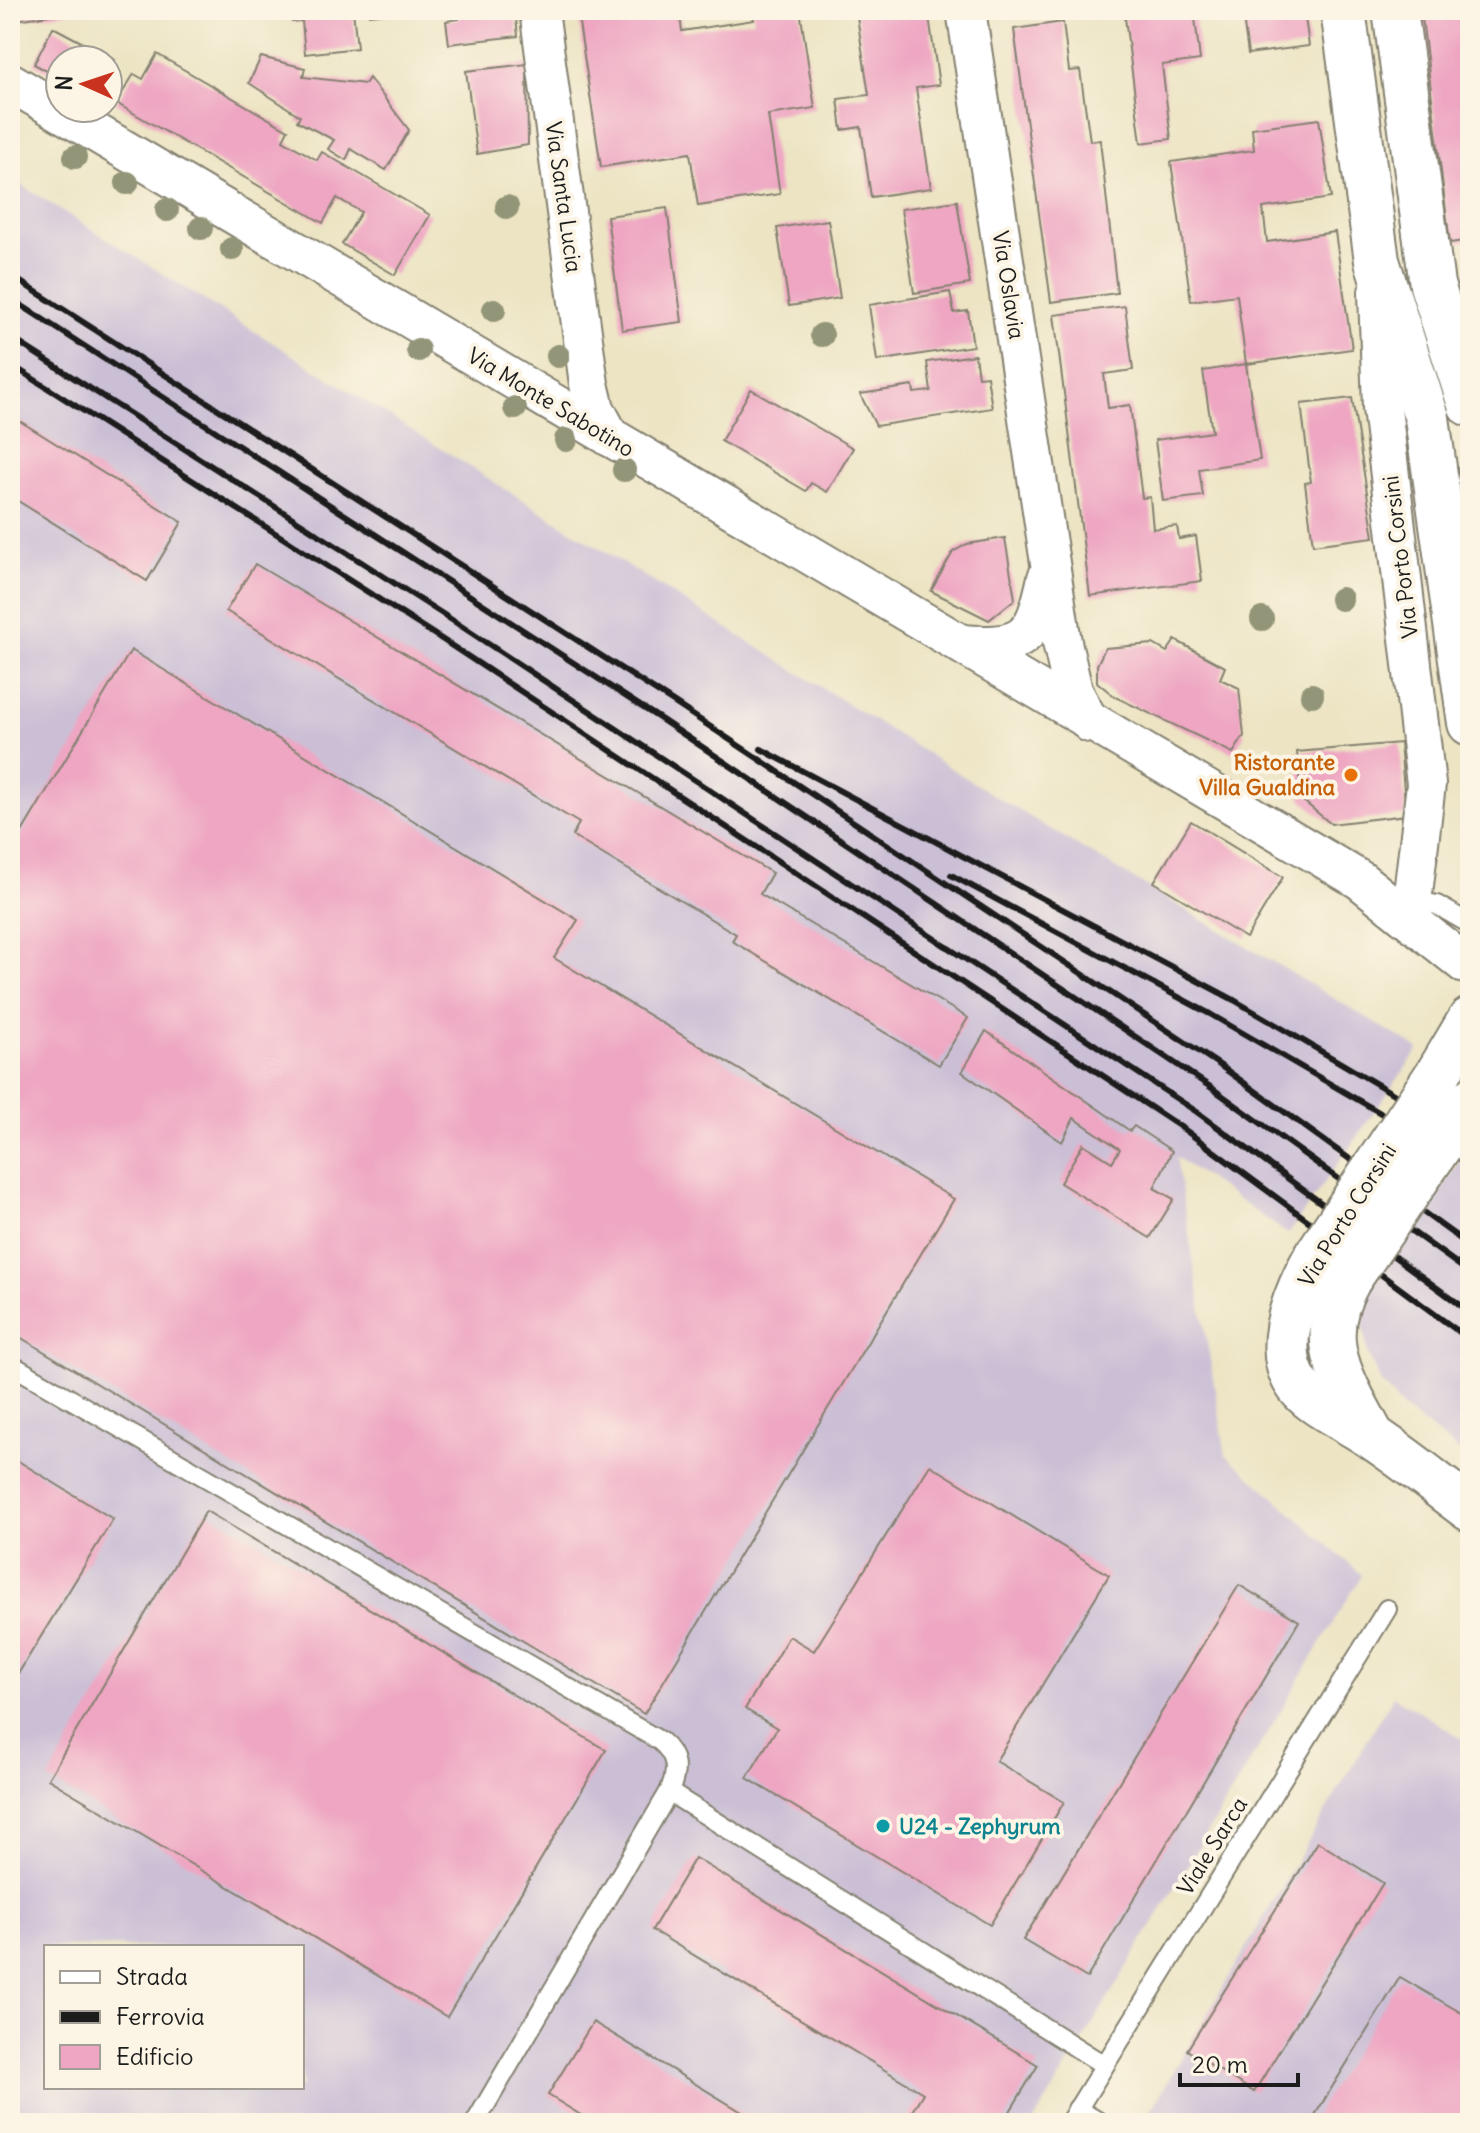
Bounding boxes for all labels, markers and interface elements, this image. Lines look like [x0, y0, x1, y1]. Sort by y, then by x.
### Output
north arrow [44, 44, 124, 124]
text: N [50, 75, 78, 91]
street label: Via Santa Lucia [540, 120, 588, 274]
street label: Via Oslavia [987, 229, 1031, 341]
street label: Via Monte Sabotino [462, 341, 640, 463]
street label: Via Porto Corsini [1376, 474, 1424, 640]
place label: Ristorante Villa Gualdina [1199, 748, 1335, 801]
marker: Ristorante Villa Gualdina [1342, 766, 1360, 784]
street label: Via Porto Corsini [1292, 1138, 1402, 1292]
street label: Viale Sarca [1171, 1792, 1253, 1900]
place label: U24 - Zephyrum [899, 1812, 1061, 1840]
marker: U24 - Zephyrum [874, 1817, 892, 1835]
legend [44, 1945, 304, 2089]
text: Strada [116, 1961, 188, 1991]
text: Ferrovia [116, 2001, 205, 2031]
scale bar [1180, 2037, 1298, 2087]
text: Edificio [116, 2041, 194, 2071]
text: 20 m [1192, 2049, 1248, 2079]

